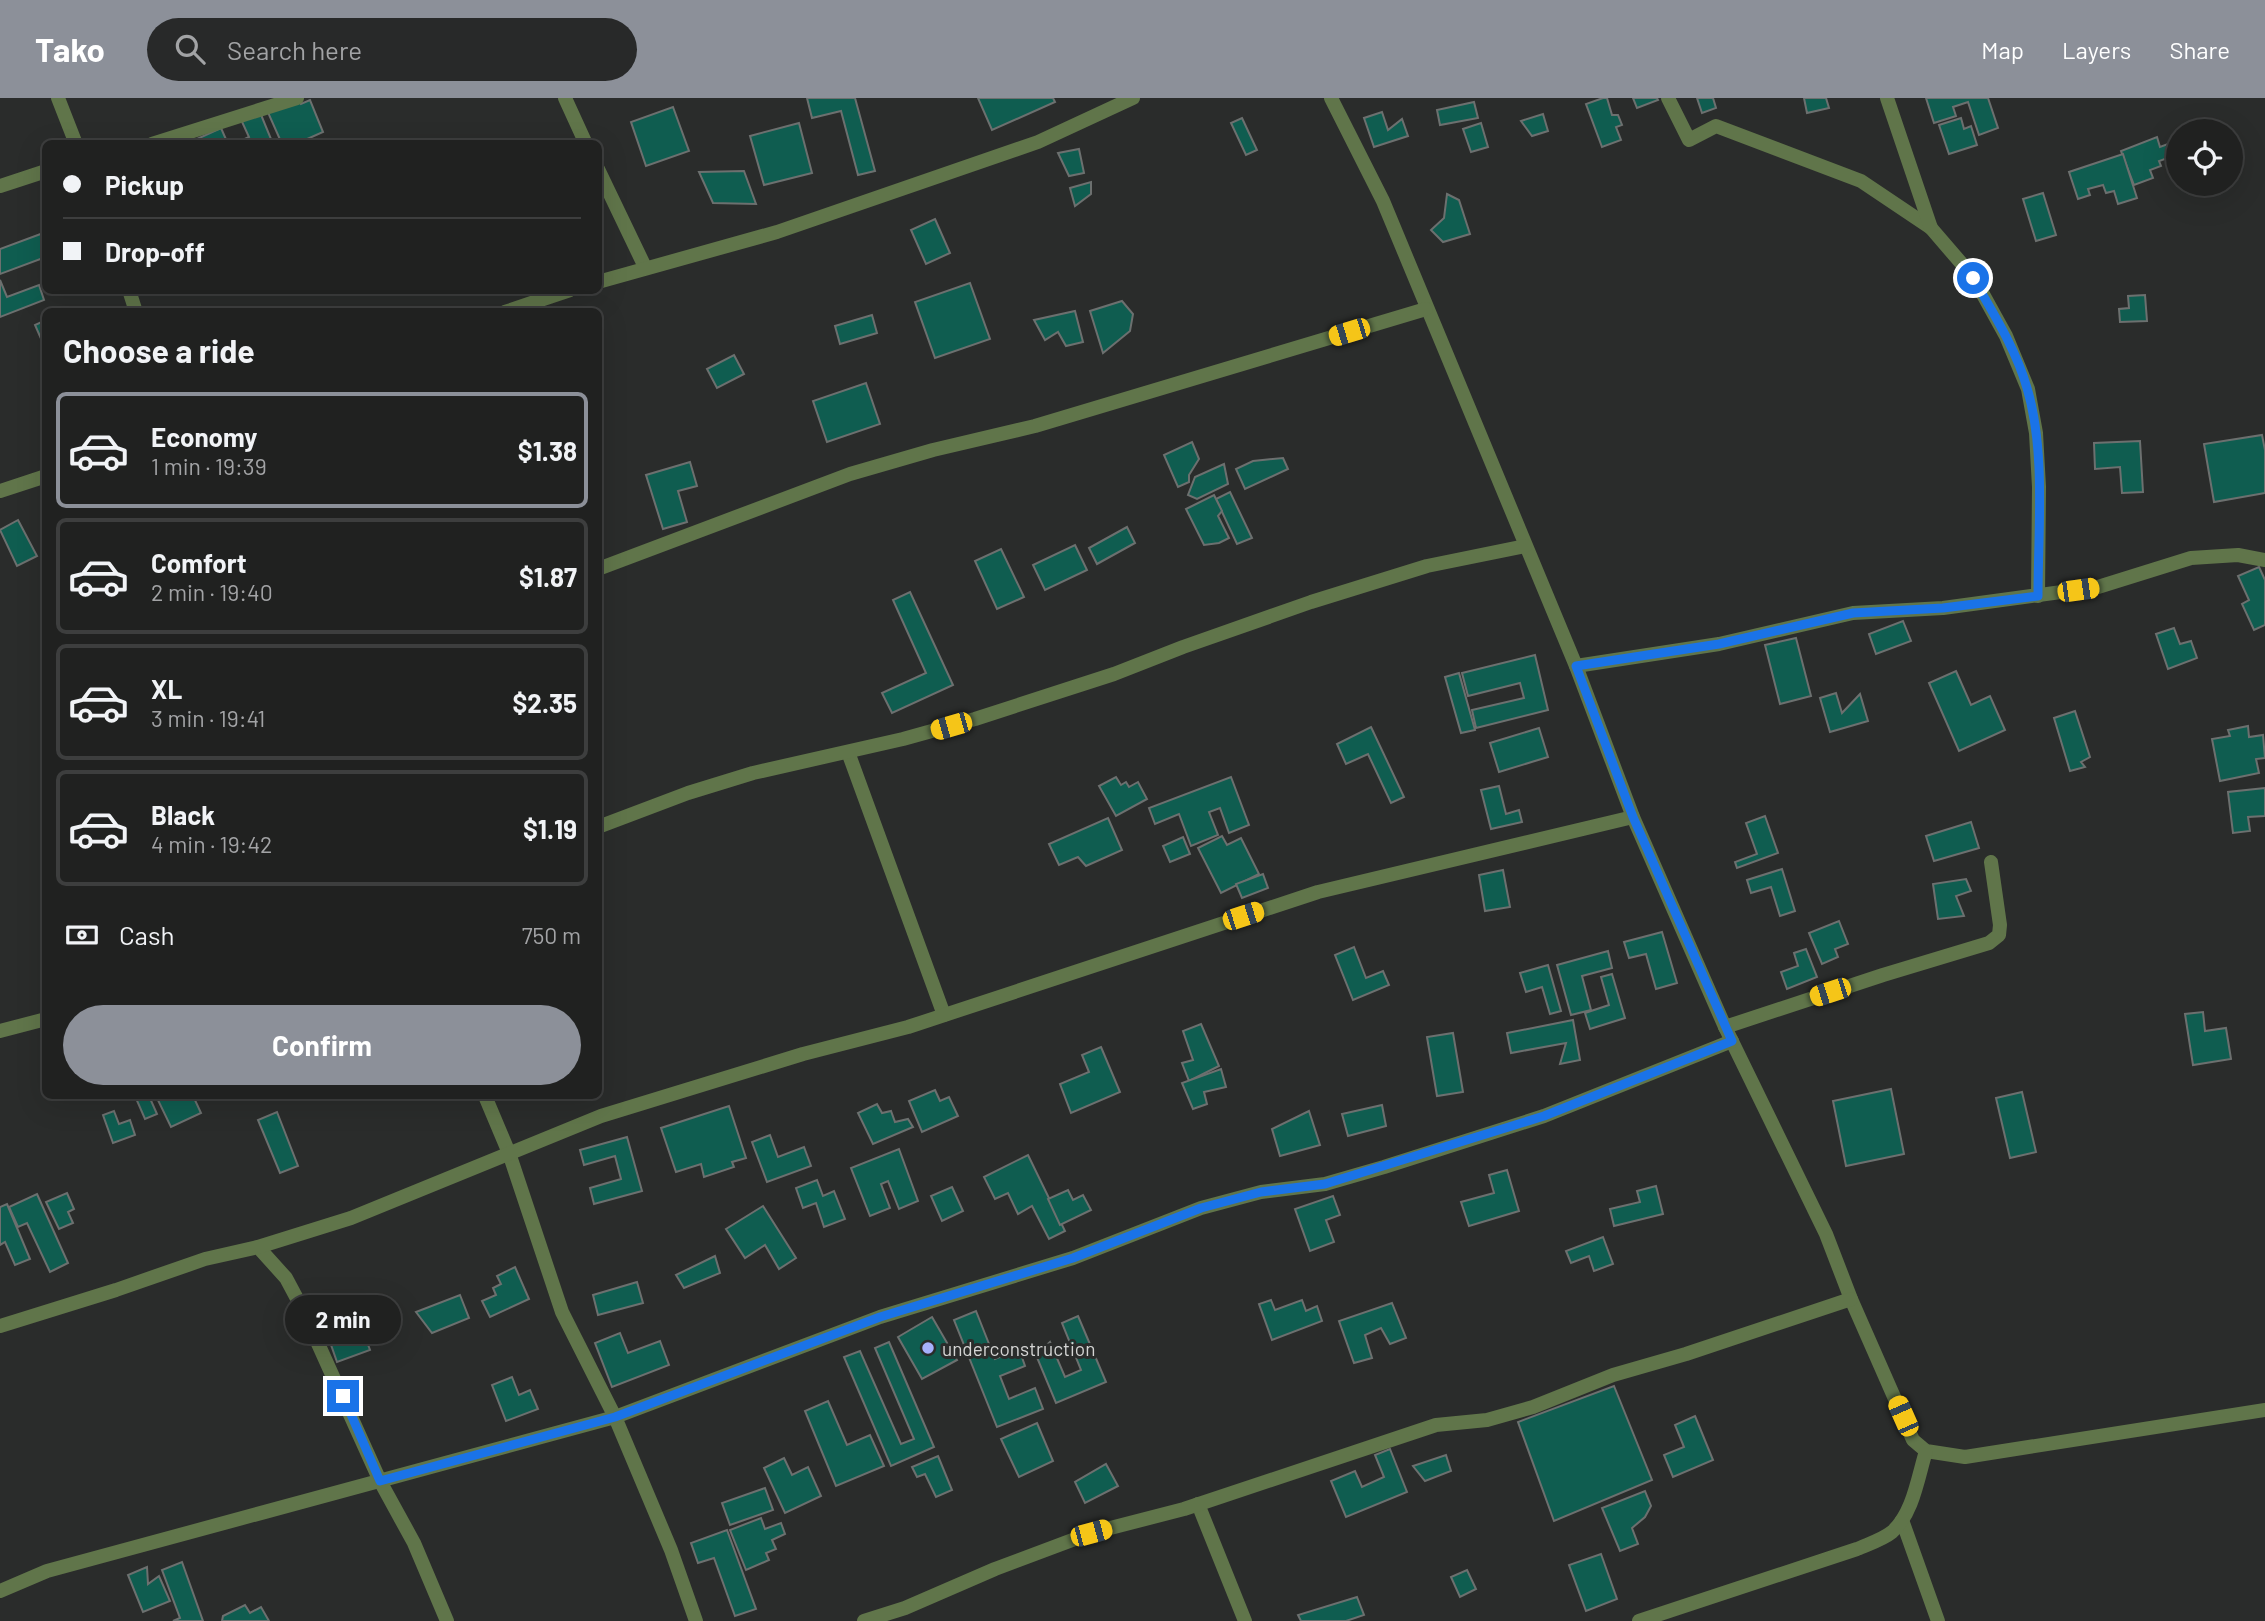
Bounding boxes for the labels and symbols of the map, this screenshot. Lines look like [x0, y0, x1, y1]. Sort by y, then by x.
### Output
route start [1957, 262, 1989, 294]
car [1326, 316, 1373, 348]
car [2056, 577, 2101, 603]
car [928, 710, 975, 742]
car [1220, 900, 1267, 932]
car [1807, 976, 1854, 1008]
callout: 2 min [285, 1294, 401, 1344]
place label: underconstruction [942, 1337, 1095, 1360]
marker: underconstruction [920, 1340, 936, 1356]
route end [327, 1380, 359, 1412]
car [1885, 1393, 1922, 1439]
car [1068, 1517, 1115, 1549]

